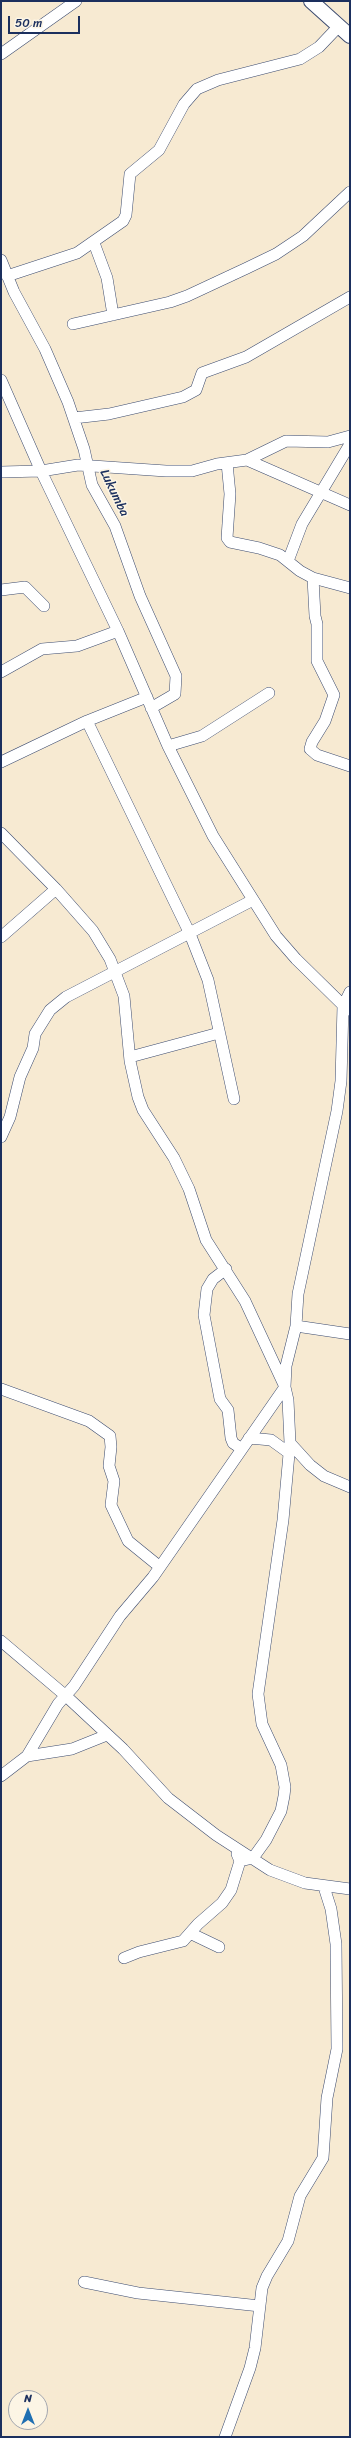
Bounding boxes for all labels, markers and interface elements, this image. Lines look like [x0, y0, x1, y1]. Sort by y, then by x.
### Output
scale bar [10, 8, 82, 34]
text: 50 m [15, 12, 42, 34]
street label: Lukumba [96, 467, 132, 519]
text: N [24, 2389, 32, 2408]
north arrow [8, 2390, 48, 2430]

